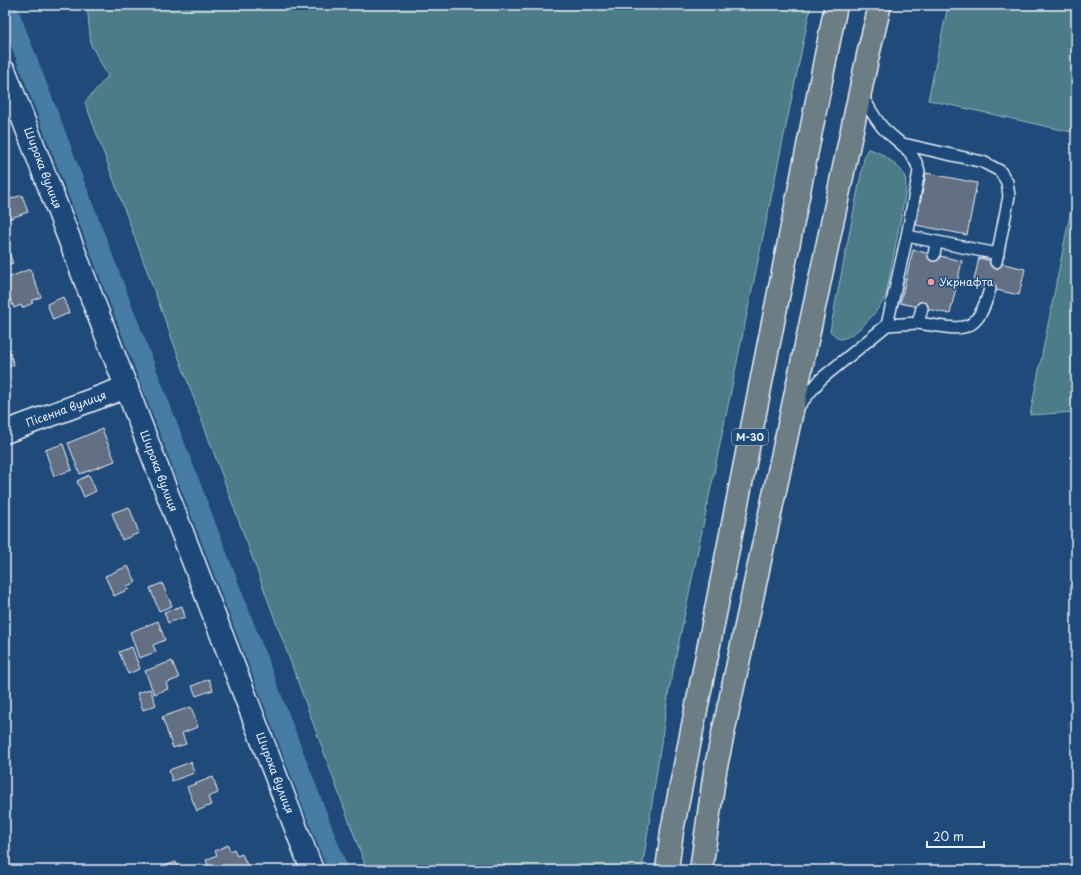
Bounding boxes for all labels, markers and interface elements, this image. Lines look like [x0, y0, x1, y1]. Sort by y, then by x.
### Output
street label: Широка вулиця [20, 125, 67, 211]
place label: Укрнафта [939, 273, 994, 290]
marker: Укрнафта [926, 277, 936, 287]
street label: Пісенна вулиця [23, 386, 109, 431]
street label: Широка вулиця [136, 428, 183, 514]
road number: М-30 [732, 429, 768, 445]
street label: Широка вулиця [252, 730, 299, 816]
scale bar [927, 823, 984, 849]
text: 20 m [933, 827, 964, 845]

